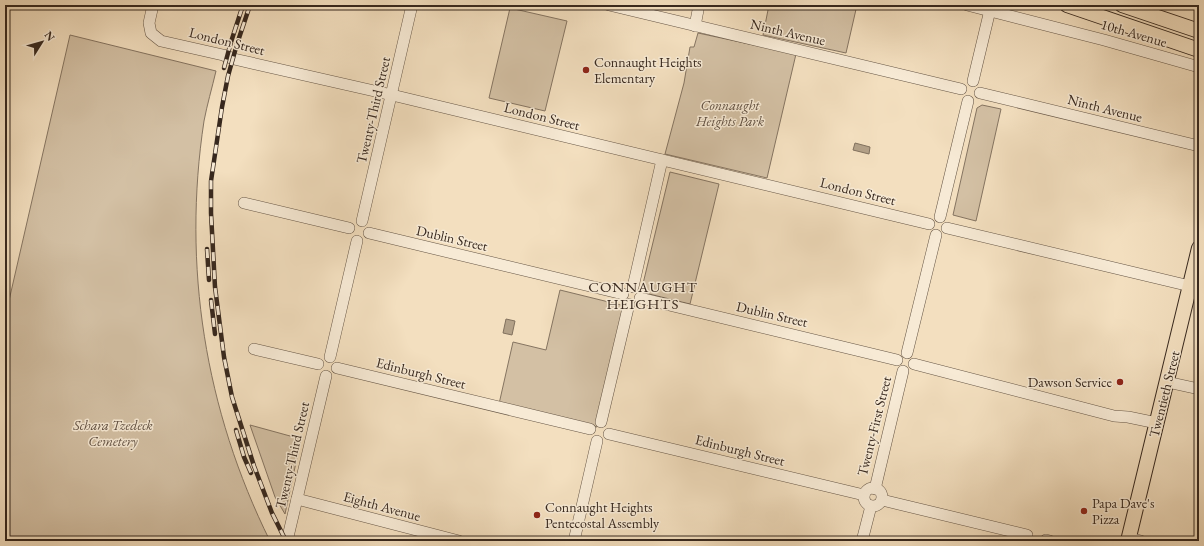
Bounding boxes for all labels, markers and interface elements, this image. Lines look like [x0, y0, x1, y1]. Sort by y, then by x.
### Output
street label: Ninth Avenue [749, 15, 828, 49]
street label: 10th Avenue [1099, 15, 1170, 51]
north arrow [22, 22, 62, 62]
street label: London Street [187, 23, 267, 59]
text: N [42, 28, 58, 44]
place label: Connaught Heights Elementary [594, 53, 702, 87]
street label: Twenty-Third Street [352, 54, 394, 165]
marker: Connaught Heights Elementary [581, 65, 591, 75]
street label: Ninth Avenue [1066, 90, 1145, 126]
park label: Connaught Heights Park [695, 96, 765, 130]
street label: London Street [502, 98, 582, 134]
street label: London Street [818, 173, 898, 209]
street label: Dublin Street [415, 221, 490, 255]
district label: CONNAUGHT HEIGHTS [588, 277, 698, 313]
street label: Dublin Street [735, 297, 810, 331]
street label: Twentieth Street [1145, 348, 1184, 439]
street label: Edinburgh Street [374, 353, 468, 393]
place label: Dawson Service [1028, 373, 1113, 391]
street label: Twenty-First Street [853, 374, 895, 478]
marker: Dawson Service [1115, 377, 1125, 387]
street label: Twenty-Third Street [271, 399, 313, 510]
park label: Schara Tzedeck Cemetery [72, 416, 153, 450]
street label: Edinburgh Street [693, 430, 787, 470]
street label: Eighth Avenue [341, 487, 423, 525]
place label: Papa Dave's Pizza [1092, 494, 1155, 528]
place label: Connaught Heights Pentecostal Assembly [545, 498, 660, 532]
marker: Papa Dave's Pizza [1079, 506, 1089, 516]
marker: Connaught Heights Pentecostal Assembly [532, 510, 542, 520]

